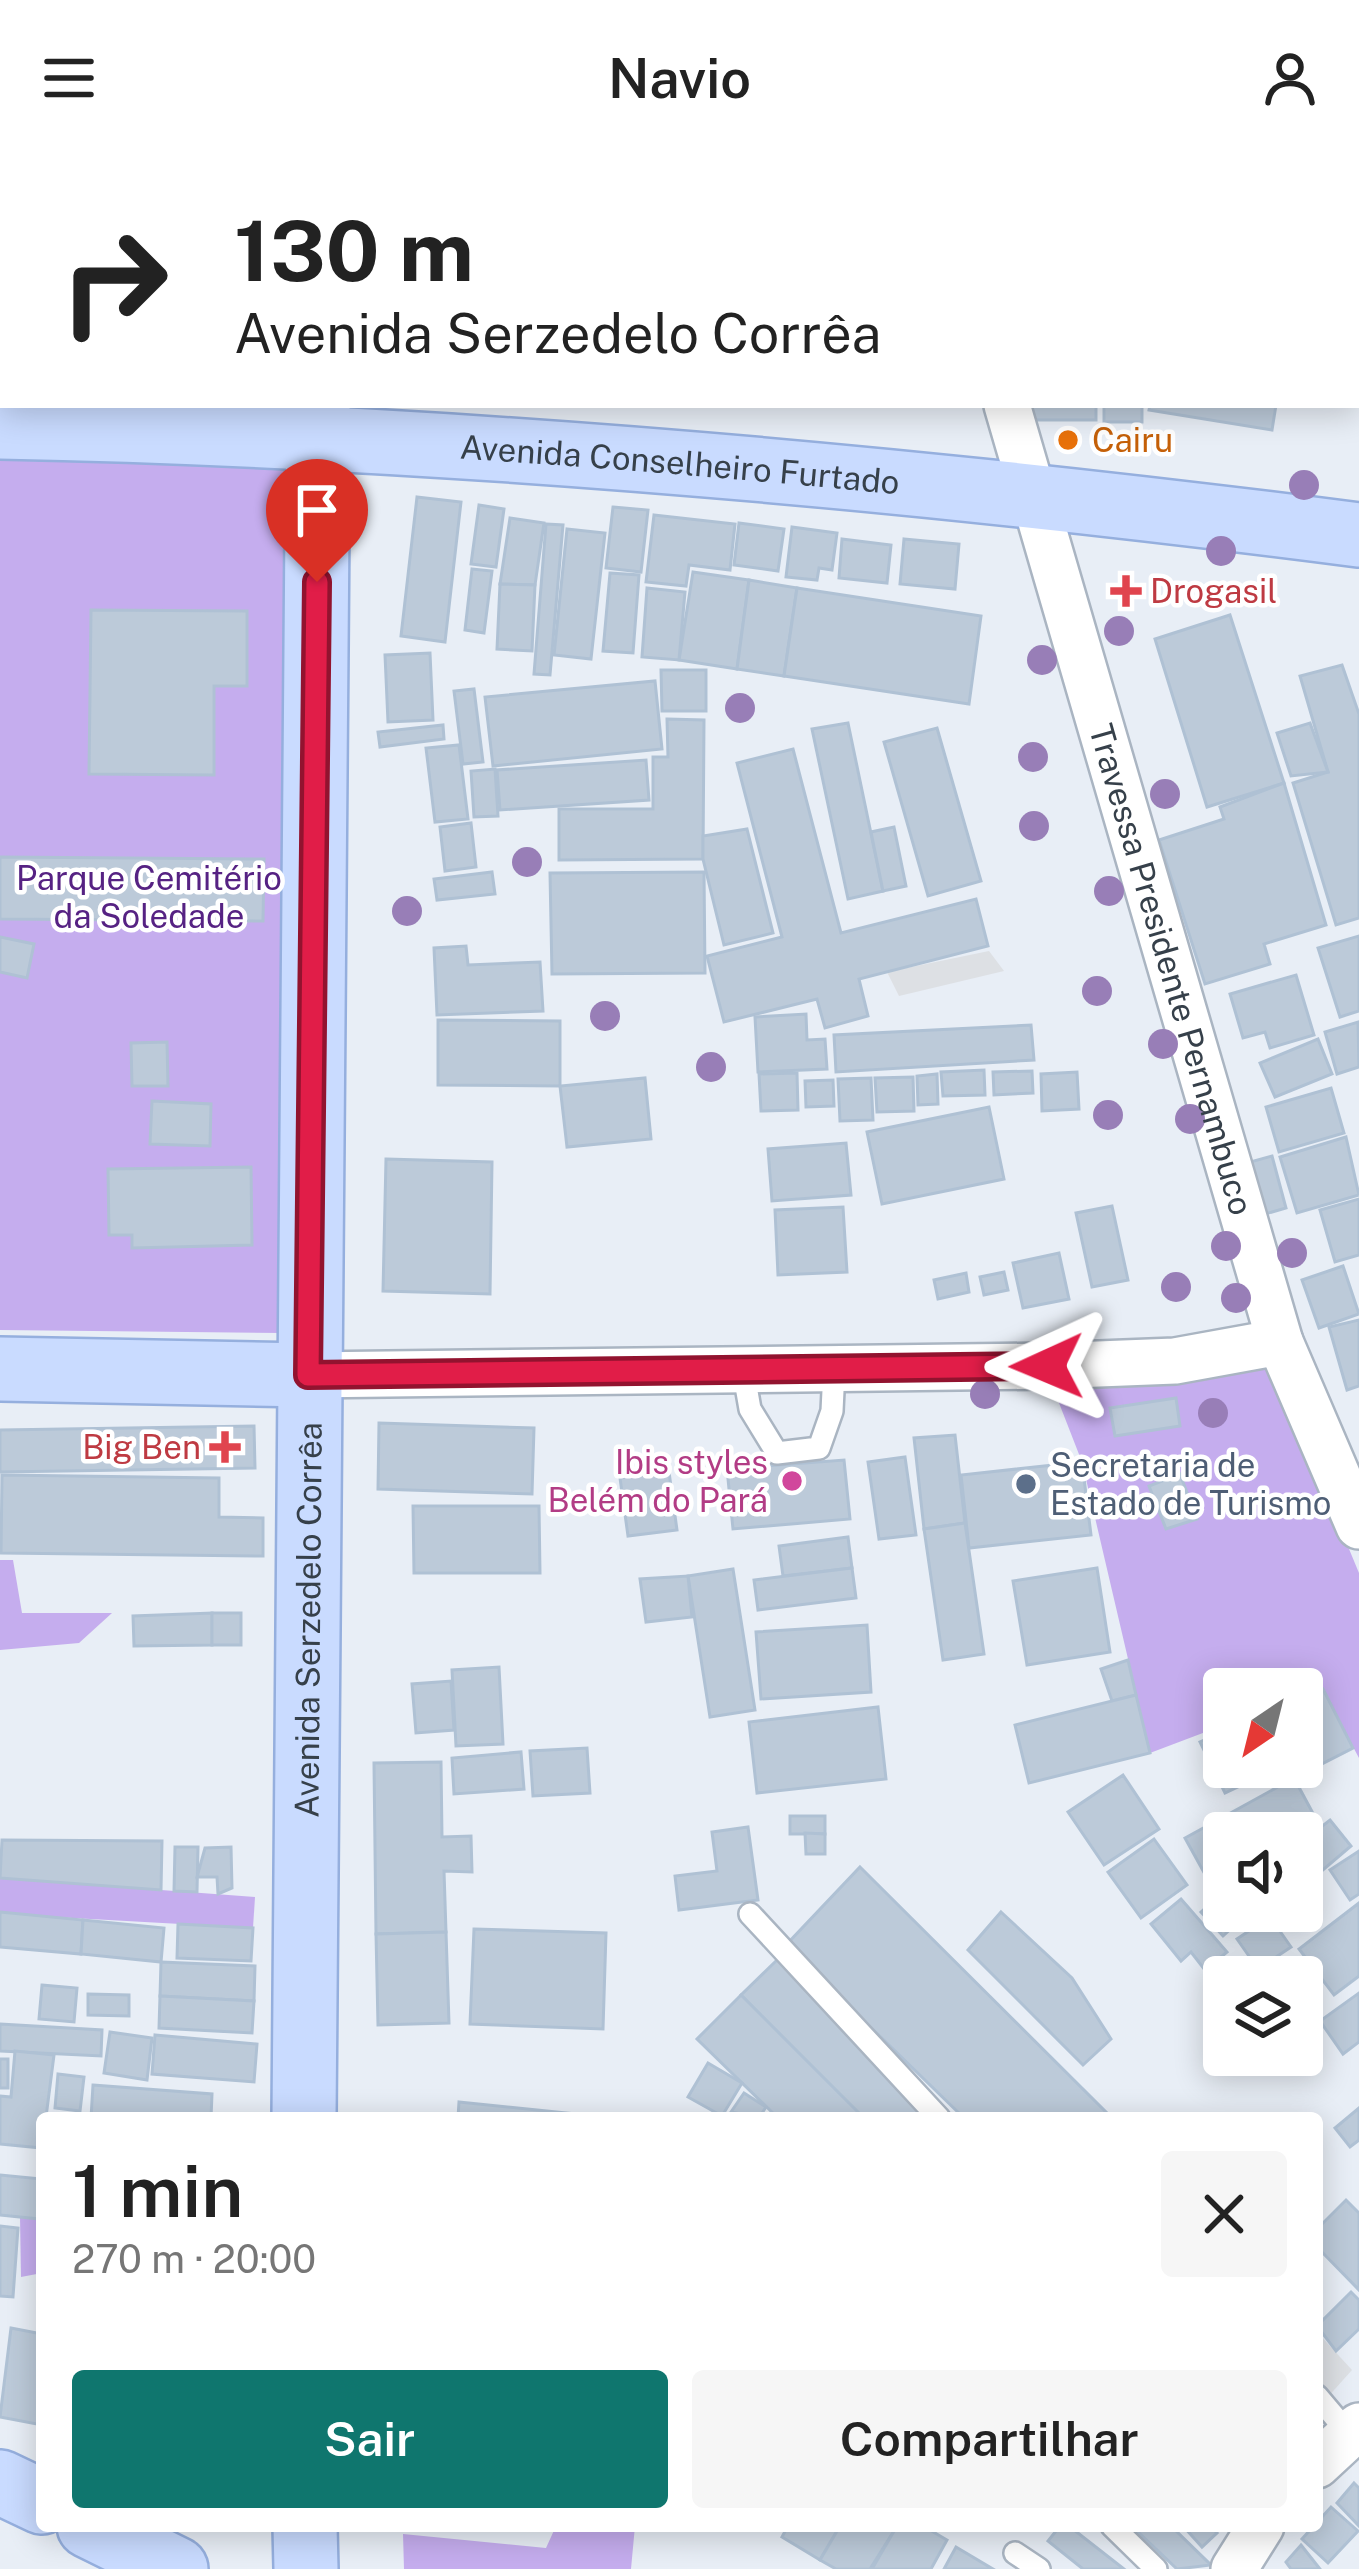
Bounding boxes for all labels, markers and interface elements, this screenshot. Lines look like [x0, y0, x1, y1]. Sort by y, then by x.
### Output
icon: menu [36, 45, 102, 111]
icon: person [1257, 45, 1323, 111]
text: Navio [608, 47, 751, 110]
text: 130 m [234, 201, 474, 300]
icon: right [36, 204, 192, 360]
text: Avenida Serzedelo Corrêa [234, 302, 881, 365]
place label: Cairu [1092, 421, 1173, 459]
marker: Cairu [1055, 427, 1081, 453]
street label: Avenida Conselheiro Furtado [459, 428, 901, 501]
pin [266, 459, 368, 582]
icon: arrive [284, 477, 350, 543]
place label: Drogasil [1150, 572, 1277, 610]
marker: Drogasil [1113, 578, 1139, 604]
street label: Travessa Presidente Pernambuco [1082, 720, 1261, 1219]
park label: Parque Cemitério da Soledade [16, 859, 282, 935]
position arrow [984, 1303, 1110, 1429]
street label: Avenida Serzedelo Corrêa [287, 1422, 329, 1818]
place label: Big Ben [82, 1428, 201, 1466]
marker: Big Ben [212, 1434, 238, 1460]
place label: Ibis styles Belém do Pará [547, 1443, 768, 1519]
place label: Secretaria de Estado de Turismo [1050, 1446, 1331, 1522]
marker: Ibis styles Belém do Pará [779, 1468, 805, 1494]
marker: Secretaria de Estado de Turismo [1013, 1471, 1039, 1497]
north arrow [1203, 1668, 1323, 1788]
map controls [1203, 1668, 1323, 2076]
button: sound [1203, 1812, 1323, 1932]
button: layers [1203, 1956, 1323, 2076]
text: 1 min [72, 2149, 243, 2233]
button: close [1161, 2151, 1287, 2277]
text: 270 m · 20:00 [72, 2236, 316, 2282]
button: Sair [72, 2370, 668, 2508]
button: Compartilhar [692, 2370, 1287, 2508]

